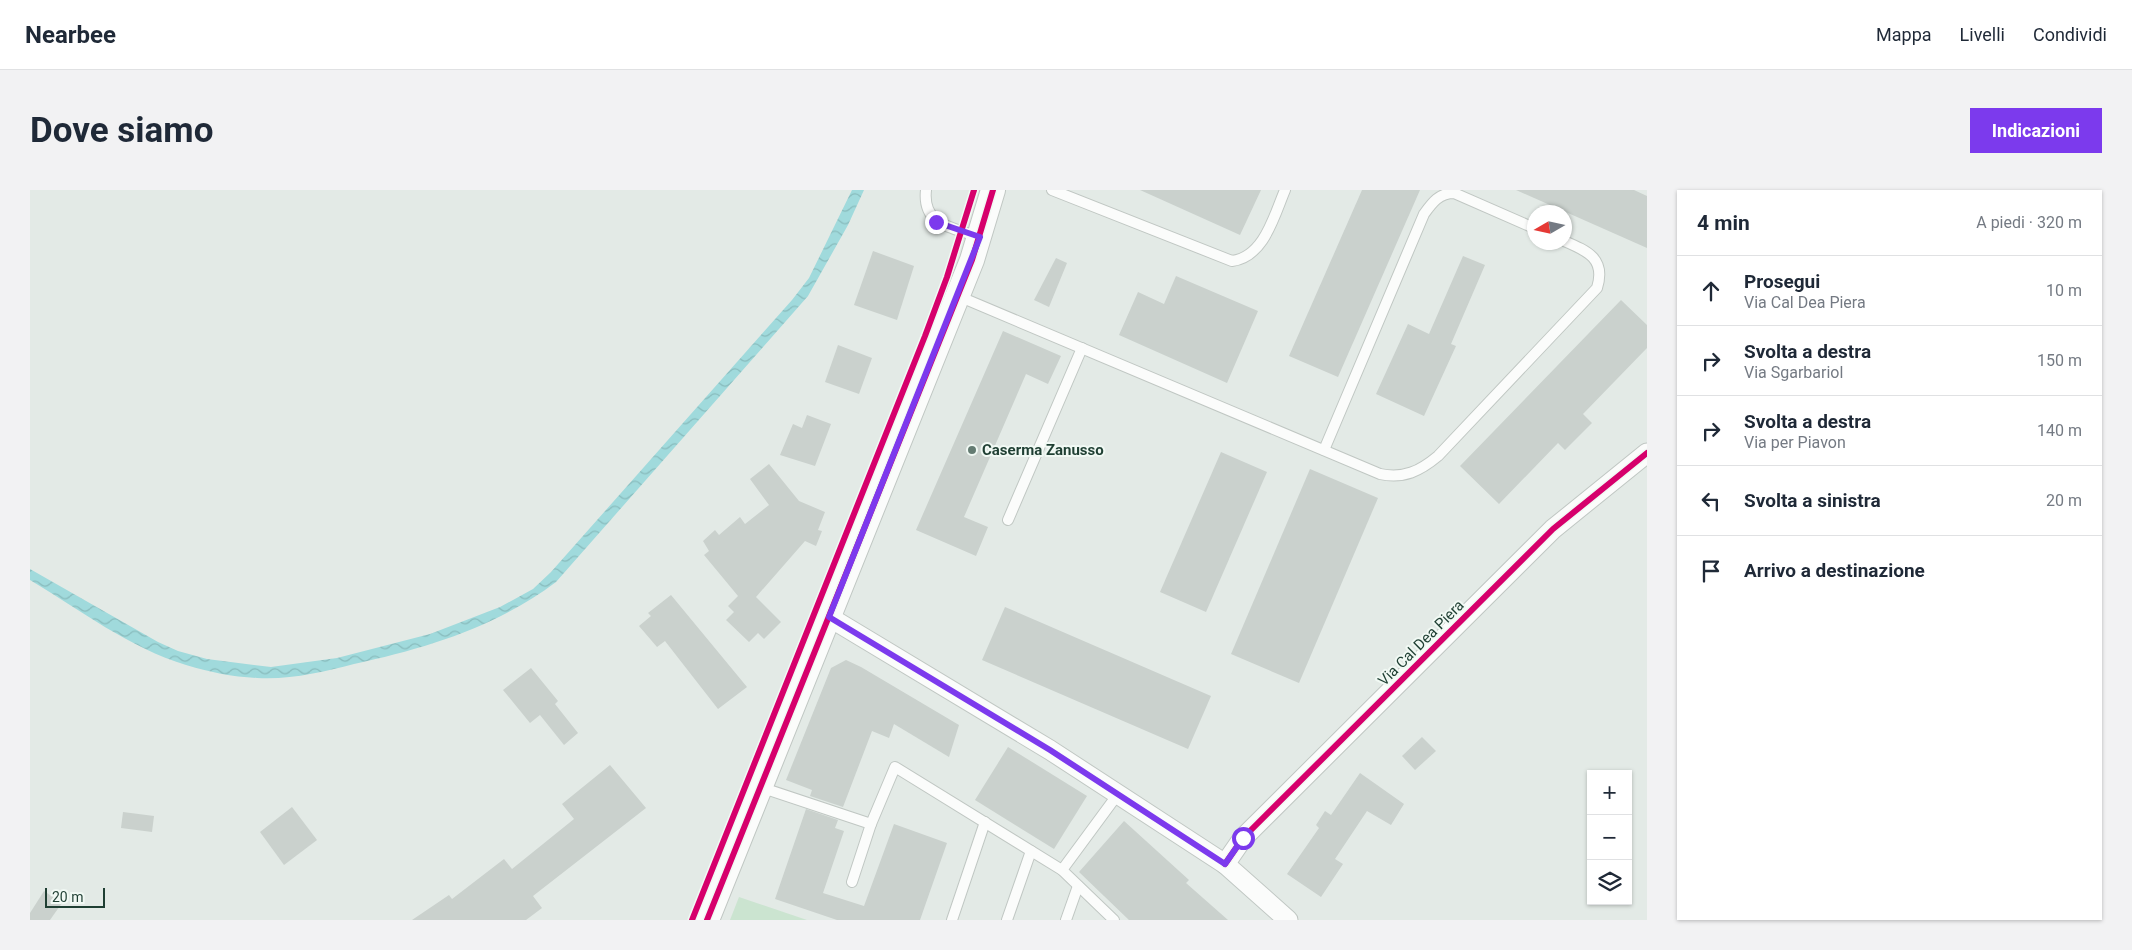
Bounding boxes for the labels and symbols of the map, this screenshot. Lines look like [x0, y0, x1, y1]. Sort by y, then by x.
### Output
north arrow [1527, 205, 1572, 250]
route end [925, 211, 948, 234]
place label: Caserma Zanusso [982, 441, 1104, 459]
marker: Caserma Zanusso [966, 444, 978, 456]
street label: Via Cal Dea Piera [1374, 596, 1468, 690]
route start [1232, 827, 1255, 850]
scale bar [45, 885, 105, 908]

